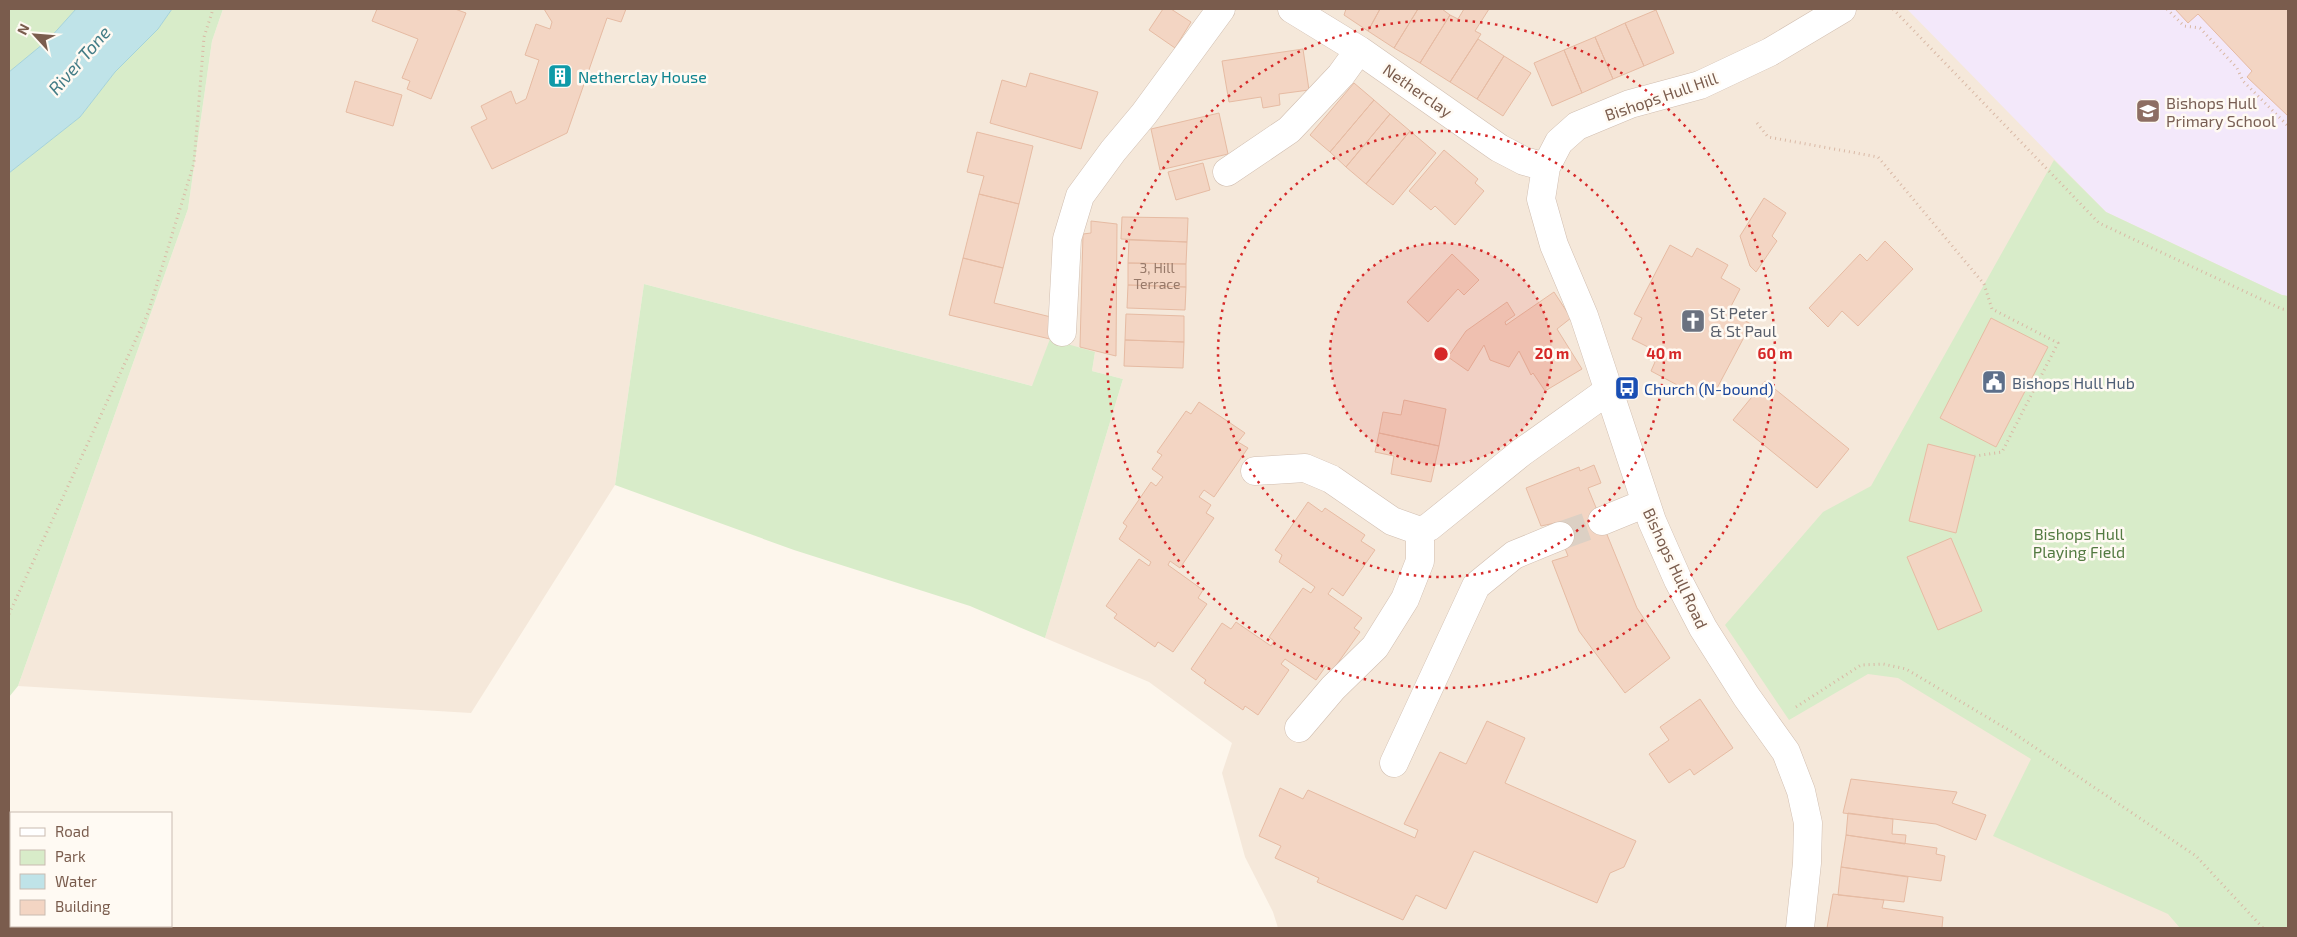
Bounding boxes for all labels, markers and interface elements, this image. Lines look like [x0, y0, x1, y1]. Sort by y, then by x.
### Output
north arrow [10, 10, 60, 60]
text: N [13, 21, 33, 37]
water label: River Tone [43, 21, 115, 99]
street label: Netherclay [1380, 59, 1457, 121]
building icon: Netherclay House [547, 63, 573, 89]
place label: Netherclay House [578, 67, 707, 86]
street label: Bishops Hull Hill [1602, 68, 1720, 124]
place label: Bishops Hull Primary School [2166, 93, 2276, 130]
school or university icon: Bishops Hull Primary School [2135, 98, 2161, 124]
house number: 3, Hill Terrace [1133, 259, 1181, 292]
place label: St Peter & St Paul [1710, 303, 1777, 340]
church icon: St Peter & St Paul [1680, 308, 1706, 334]
text: 20 m [1535, 344, 1569, 362]
text: 40 m [1646, 344, 1682, 362]
text: 60 m [1758, 344, 1792, 362]
centre of rings [1432, 345, 1450, 363]
public building icon: Bishops Hull Hub [1981, 369, 2007, 395]
place label: Bishops Hull Hub [2012, 373, 2135, 392]
bus stop icon: Church (N-bound) [1614, 375, 1640, 401]
place label: Church (N-bound) [1644, 379, 1773, 398]
street label: Bishops Hull Road [1640, 505, 1712, 631]
park label: Bishops Hull Playing Field [2033, 524, 2125, 561]
legend [10, 812, 172, 927]
text: Road [55, 822, 90, 840]
text: Park [55, 847, 86, 865]
text: Water [55, 872, 97, 890]
text: Building [55, 897, 111, 915]

